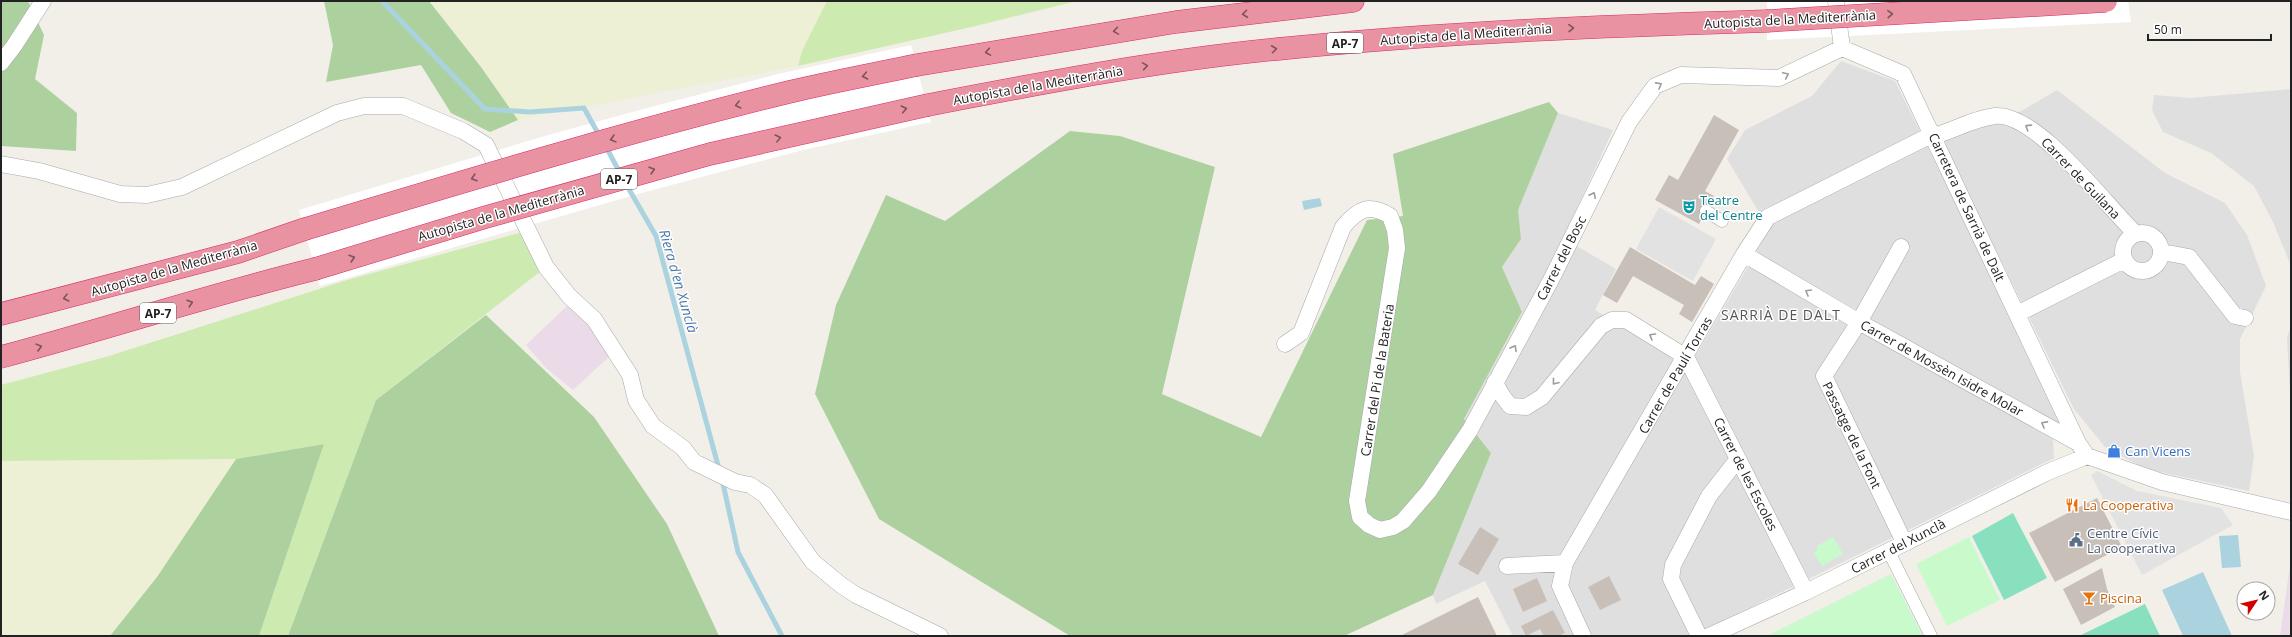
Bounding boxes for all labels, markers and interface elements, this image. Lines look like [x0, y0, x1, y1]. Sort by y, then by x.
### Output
street label: Autopista de la Mediterrània [1703, 6, 1877, 32]
one-way arrow [1242, 9, 1248, 18]
one-way arrow [1887, 9, 1893, 18]
scale bar [2148, 16, 2271, 42]
street label: Autopista de la Mediterrània [1379, 19, 1553, 49]
text: 50 m [2154, 21, 2182, 38]
one-way arrow [1568, 24, 1574, 32]
one-way arrow [1113, 26, 1119, 35]
road number: AP-7 [1327, 33, 1363, 53]
one-way arrow [1271, 45, 1277, 54]
one-way arrow [985, 48, 991, 56]
street label: Autopista de la Mediterrània [952, 61, 1124, 109]
one-way arrow [1142, 62, 1148, 71]
one-way arrow [862, 71, 868, 79]
one-way arrow [1782, 72, 1789, 80]
one-way arrow [1655, 82, 1662, 90]
one-way arrow [735, 101, 742, 109]
one-way arrow [901, 106, 908, 114]
one-way arrow [2025, 125, 2032, 132]
street label: Carretera de Sarrià de Dalt [1925, 130, 2010, 284]
street label: Carrer de Guilana [2037, 133, 2125, 223]
one-way arrow [609, 134, 616, 142]
one-way arrow [774, 134, 781, 143]
one-way arrow [648, 166, 655, 175]
road number: AP-7 [601, 169, 637, 189]
one-way arrow [471, 173, 478, 182]
street label: Autopista de la Mediterrània [416, 181, 586, 245]
place label: Teatre del Centre [1700, 191, 1763, 224]
one-way arrow [1588, 192, 1596, 199]
theatre icon: Teatre del Centre [1681, 199, 1697, 215]
street label: Carrer del Bosc [1532, 213, 1590, 303]
water label: Riera d'en Xunclà [655, 227, 703, 335]
street label: Autopista de la Mediterrània [89, 236, 259, 300]
one-way arrow [348, 254, 355, 263]
one-way arrow [1805, 290, 1812, 297]
one-way arrow [62, 293, 69, 302]
one-way arrow [187, 299, 194, 308]
street label: Carrer del Pi de la Bateria [1356, 302, 1398, 458]
road number: AP-7 [140, 303, 176, 323]
district label: SARRIÀ DE DALT [1721, 305, 1841, 324]
street label: Carrer de Paulí Torras [1634, 313, 1716, 437]
street label: Carrer de Mossèn Isidre Molar [1857, 316, 2027, 421]
one-way arrow [1650, 334, 1657, 341]
one-way arrow [35, 343, 42, 352]
one-way arrow [1509, 344, 1517, 352]
one-way arrow [1552, 377, 1559, 384]
street label: Passatge de la Font [1818, 379, 1886, 492]
street label: Carrer de les Escoles [1710, 414, 1782, 534]
one-way arrow [2041, 422, 2048, 429]
place label: Can Vicens [2125, 442, 2191, 460]
shop icon: Can Vicens [2106, 443, 2122, 459]
place label: La Cooperativa [2083, 496, 2174, 514]
restaurant icon: La Cooperativa [2064, 497, 2080, 513]
street label: Carrer del Xunclà [1848, 514, 1948, 578]
place label: Centre Cívic La cooperativa [2087, 524, 2176, 557]
public building icon: Centre Cívic La cooperativa [2068, 532, 2084, 548]
north arrow [2236, 581, 2276, 621]
text: N [2256, 587, 2273, 603]
place label: Piscina [2100, 589, 2142, 607]
bar icon: Piscina [2081, 590, 2097, 606]

